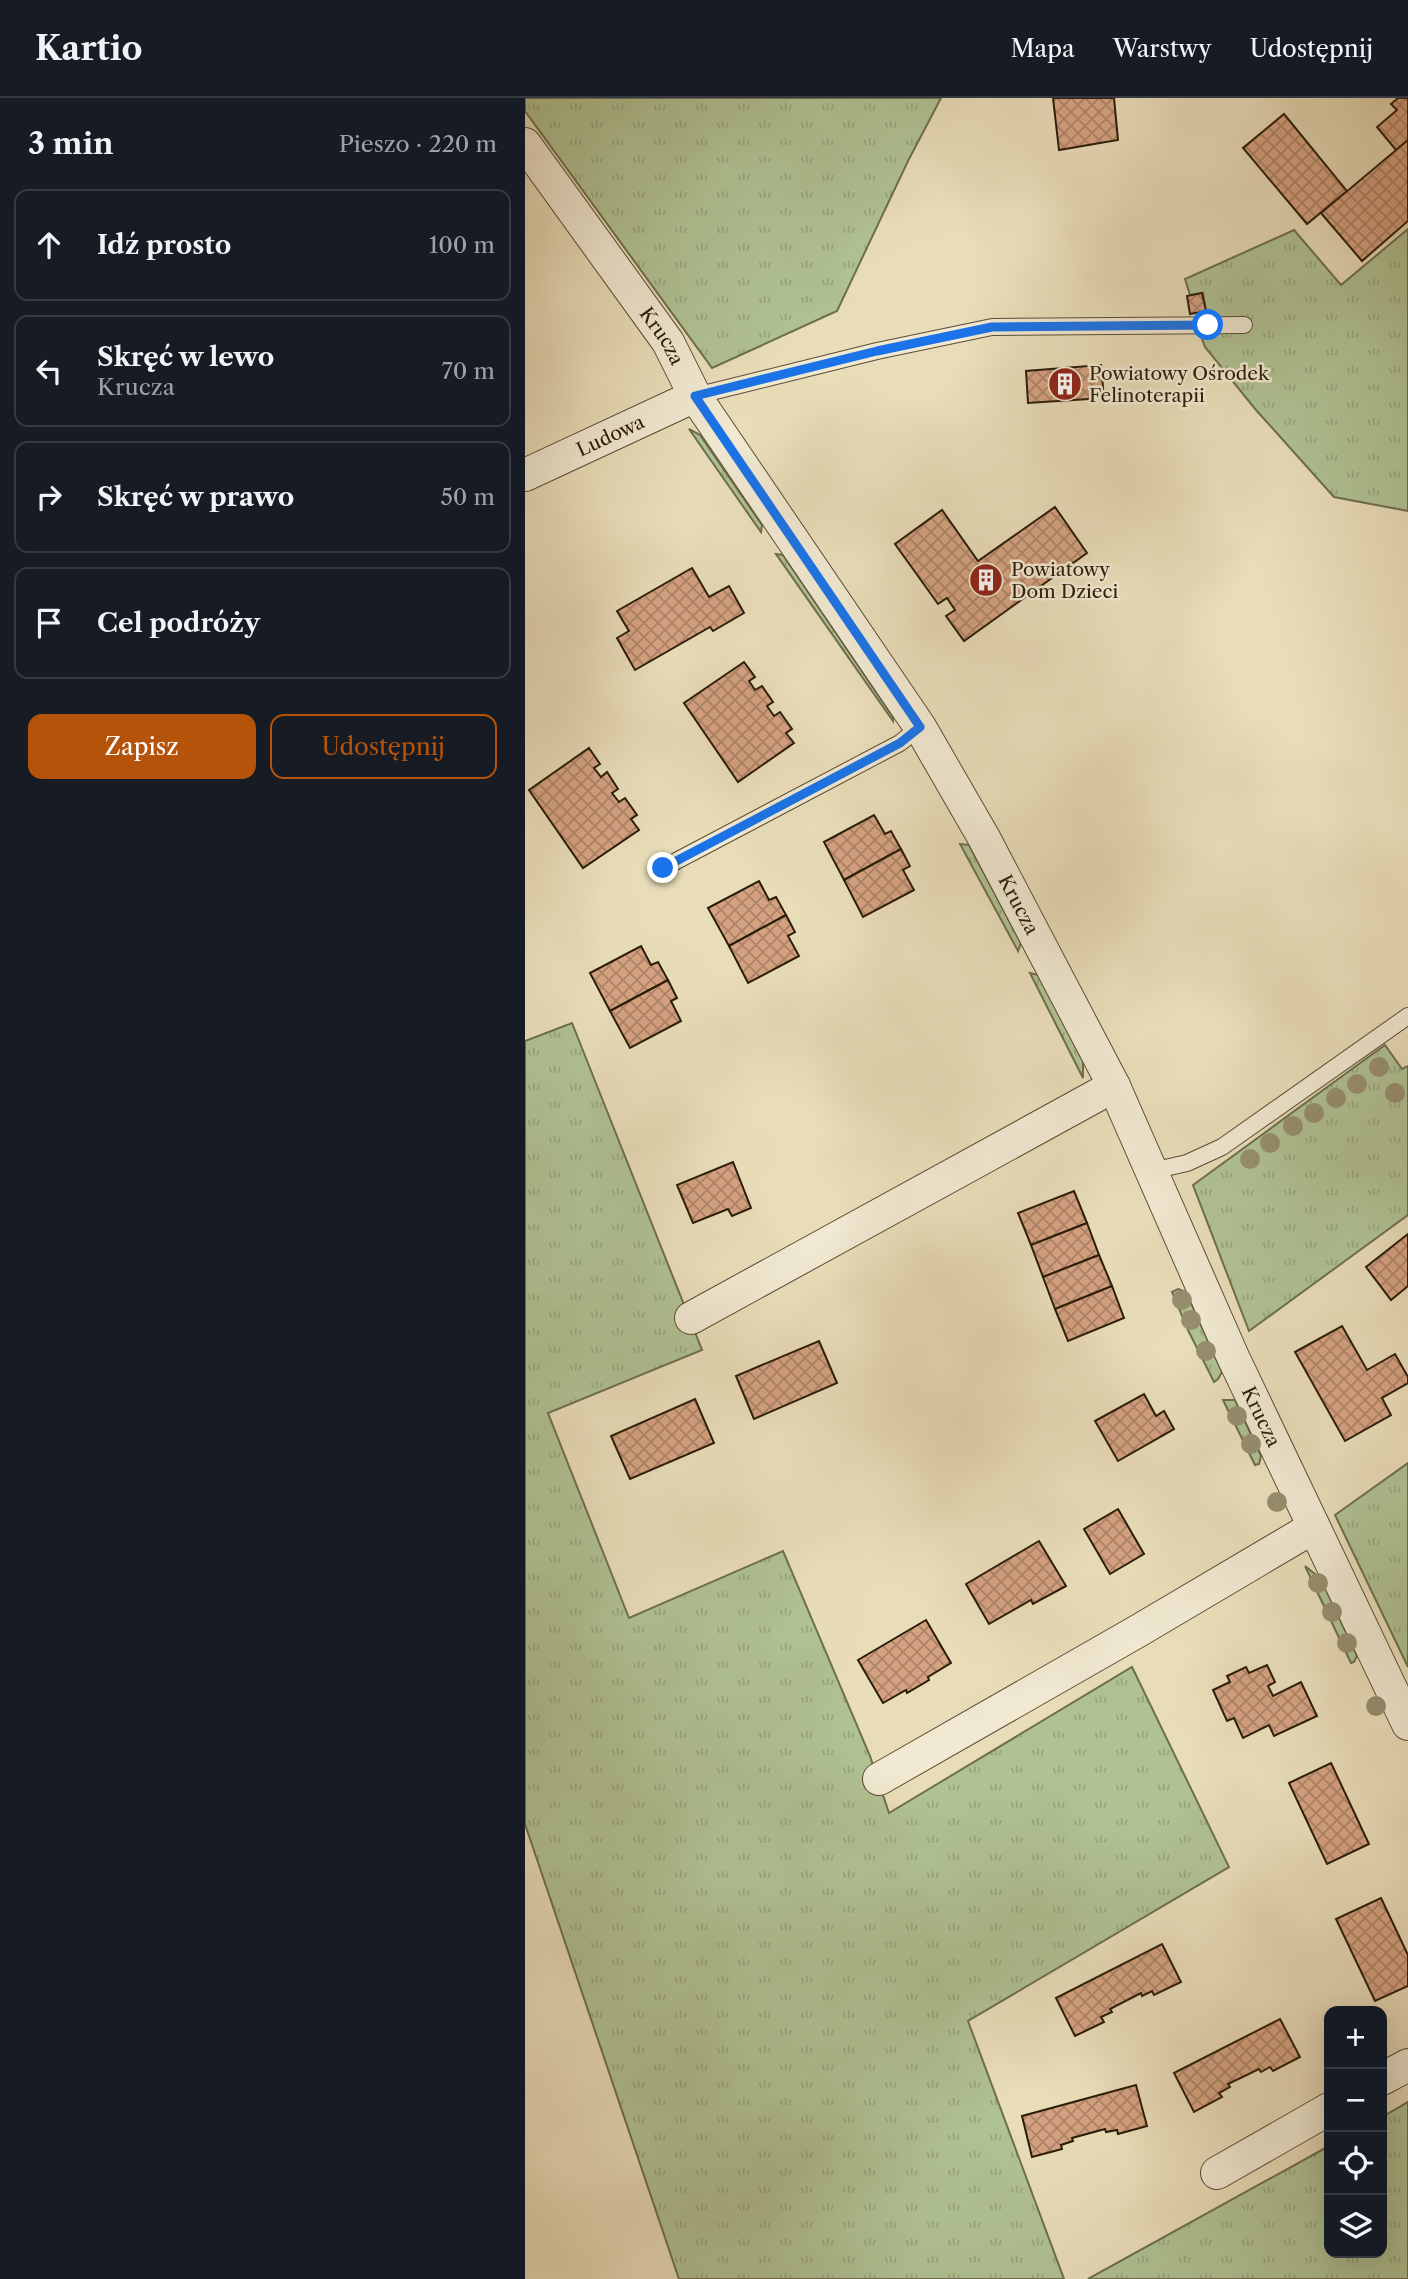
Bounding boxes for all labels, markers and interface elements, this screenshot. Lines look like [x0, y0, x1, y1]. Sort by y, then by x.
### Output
text: Kartio [35, 28, 143, 69]
text: Mapa [1011, 34, 1075, 63]
text: Warstwy [1113, 34, 1212, 63]
text: Udostępnij [1250, 34, 1373, 63]
text: 3 min [28, 125, 114, 162]
text: Pieszo · 220 m [339, 130, 497, 158]
icon: ahead [30, 226, 68, 264]
text: Idź prosto [97, 229, 231, 261]
text: 100 m [429, 231, 495, 259]
street label: Krucza [635, 303, 689, 369]
route start [1192, 309, 1223, 340]
text: Skręć w lewo [97, 341, 274, 373]
icon: left [30, 352, 68, 390]
text: 70 m [442, 357, 495, 385]
place label: Powiatowy Ośrodek Felinoterapii [1089, 362, 1270, 407]
building icon: Powiatowy Ośrodek Felinoterapii [1046, 365, 1084, 403]
text: Krucza [97, 373, 175, 401]
street label: Ludowa [573, 410, 648, 461]
icon: right [30, 478, 68, 516]
text: Skręć w prawo [97, 481, 294, 513]
text: 50 m [440, 483, 495, 511]
place label: Powiatowy Dom Dzieci [1011, 558, 1118, 603]
building icon: Powiatowy Dom Dzieci [967, 561, 1005, 599]
icon: arrive [30, 604, 68, 642]
text: Cel podróży [97, 607, 260, 639]
button: Zapisz [28, 714, 256, 779]
button: Udostępnij [270, 714, 497, 779]
route end [647, 852, 678, 883]
street label: Krucza [994, 871, 1044, 938]
street label: Krucza [1237, 1383, 1286, 1451]
map controls [1324, 2006, 1387, 2258]
button: + [1324, 2006, 1387, 2069]
button: − [1324, 2069, 1387, 2132]
button: locate [1324, 2132, 1387, 2195]
button: layers [1324, 2195, 1387, 2258]

